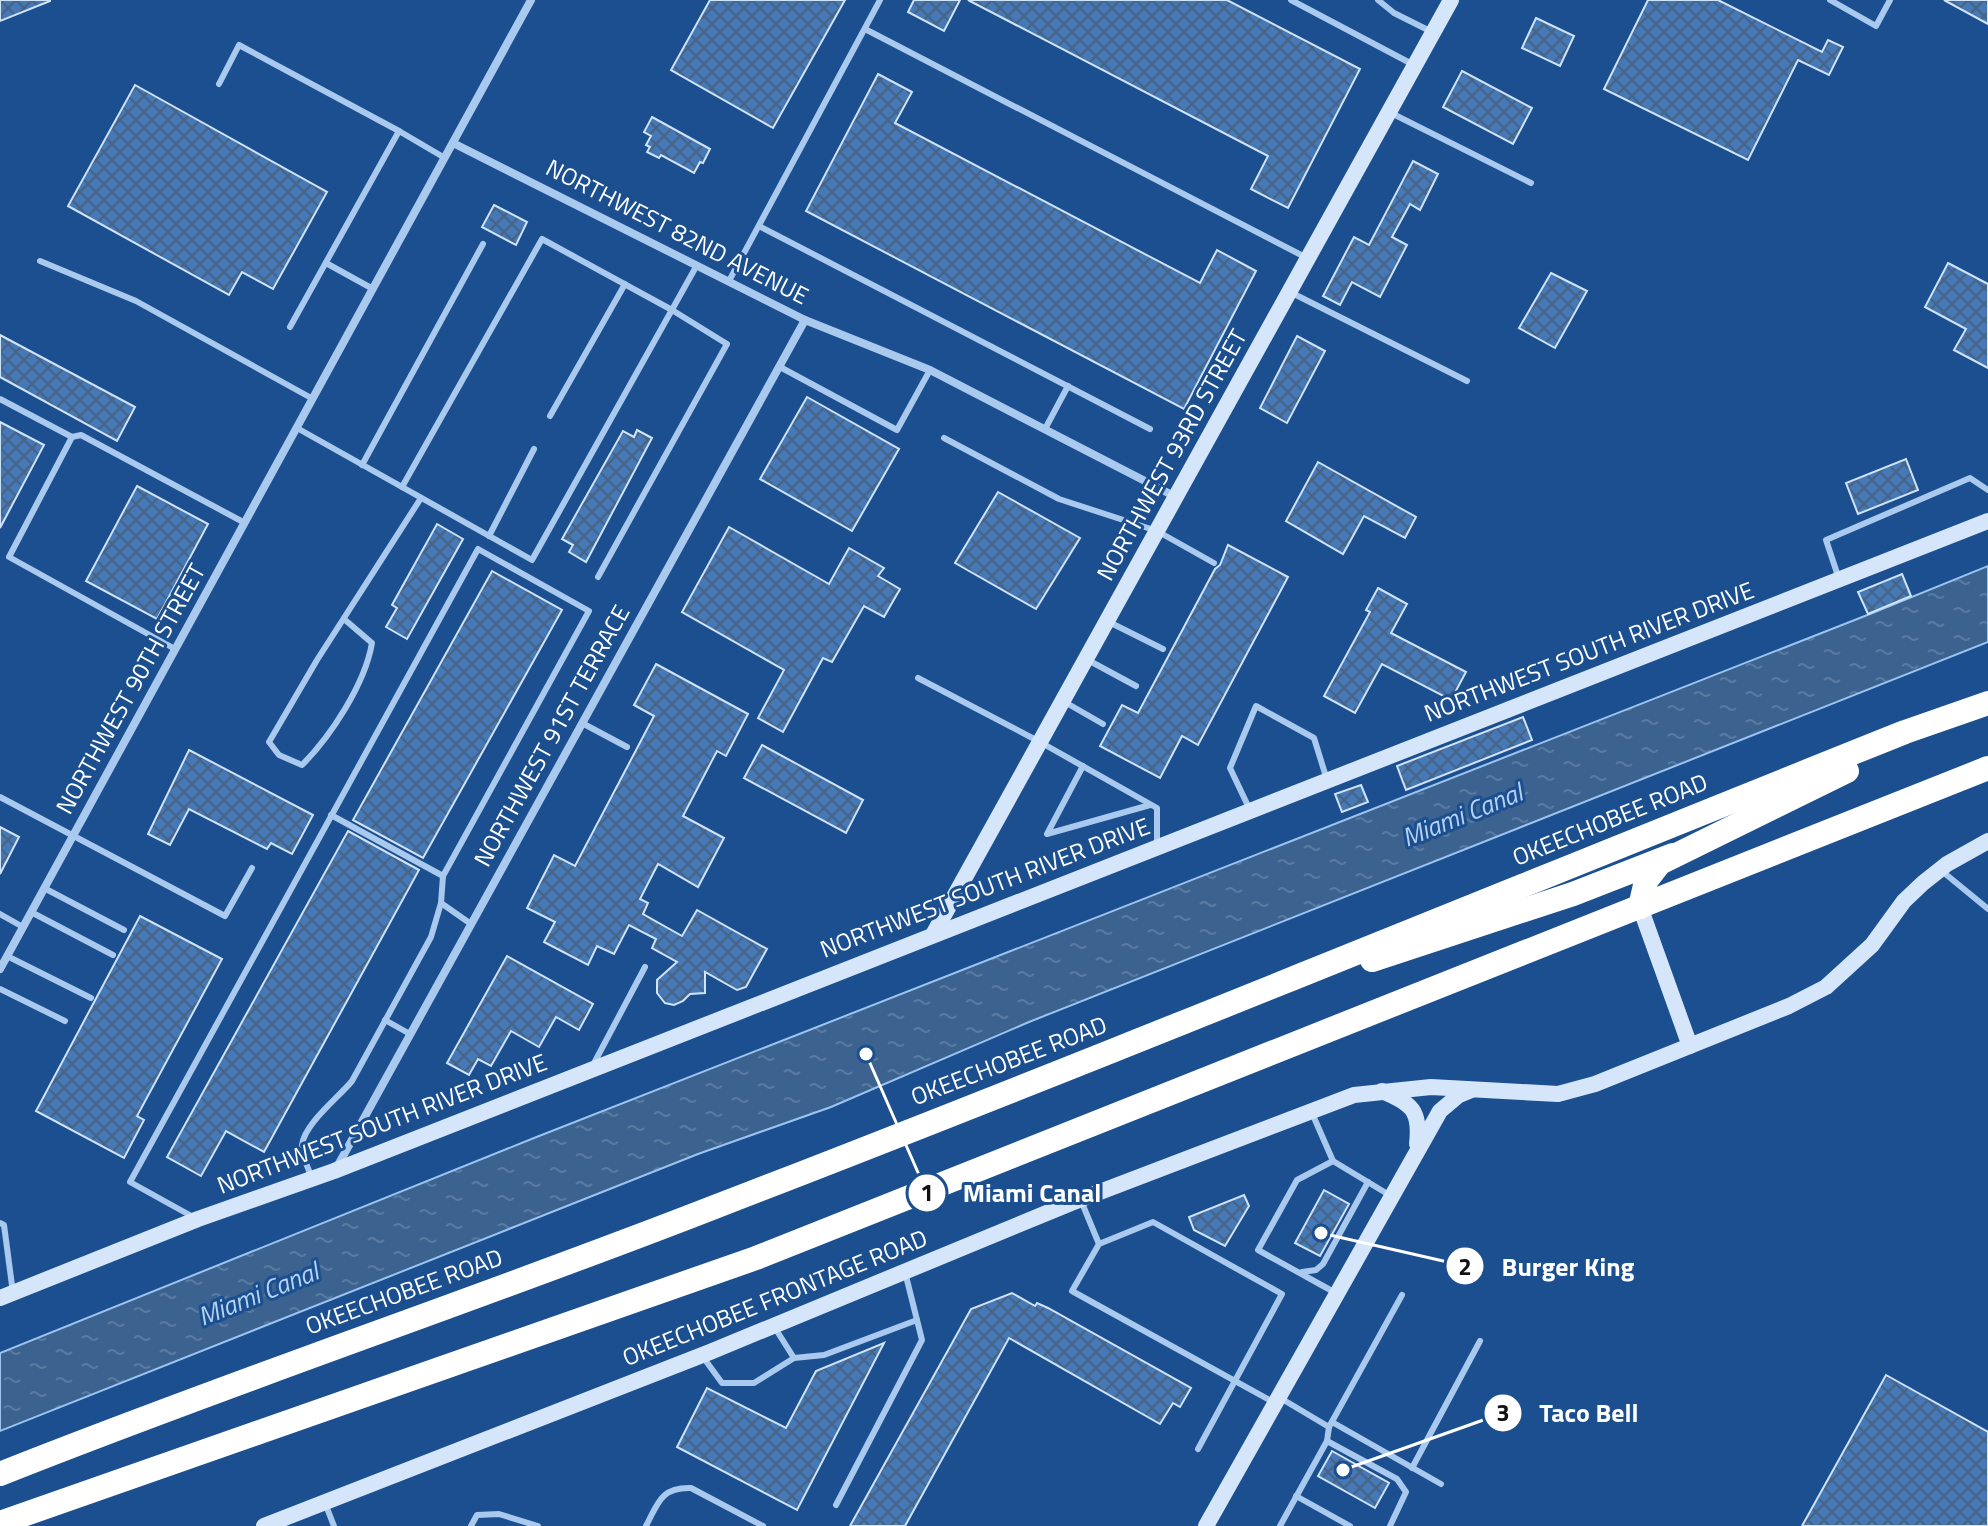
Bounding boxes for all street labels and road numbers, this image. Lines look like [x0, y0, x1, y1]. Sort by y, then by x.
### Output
street label: NORTHWEST 82ND AVENUE [540, 149, 815, 313]
street label: NORTHWEST 93RD STREET [1087, 322, 1256, 587]
street label: NORTHWEST 90TH STREET [46, 556, 214, 820]
street label: NORTHWEST SOUTH RIVER DRIVE [1419, 571, 1759, 731]
street label: NORTHWEST 91ST TERRACE [464, 598, 638, 873]
street label: OKEECHOBEE ROAD [1507, 763, 1713, 875]
street label: NORTHWEST SOUTH RIVER DRIVE [815, 807, 1155, 967]
street label: OKEECHOBEE ROAD [905, 1006, 1112, 1114]
street label: NORTHWEST SOUTH RIVER DRIVE [212, 1043, 552, 1203]
street label: OKEECHOBEE FRONTAGE ROAD [617, 1219, 932, 1375]
street label: OKEECHOBEE ROAD [300, 1239, 507, 1343]

